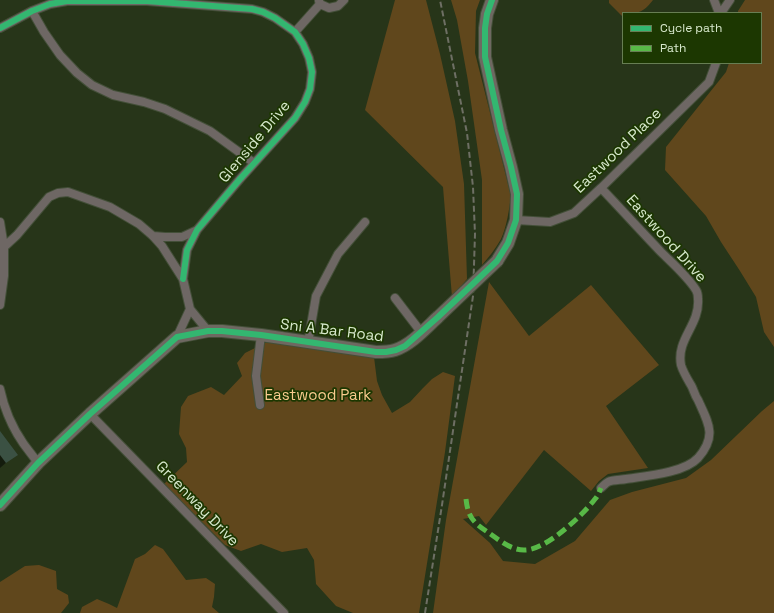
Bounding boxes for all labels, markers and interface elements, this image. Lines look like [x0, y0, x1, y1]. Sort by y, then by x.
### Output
legend [622, 12, 762, 64]
text: Cycle path [660, 20, 722, 36]
text: Path [660, 40, 686, 56]
street label: Glenside Drive [215, 97, 295, 187]
street label: Eastwood Place [571, 105, 665, 197]
street label: Eastwood Drive [622, 192, 710, 286]
street label: Sni A Bar Road [279, 316, 385, 346]
park label: Eastwood Park [265, 387, 371, 405]
street label: Greenway Drive [152, 458, 242, 550]

